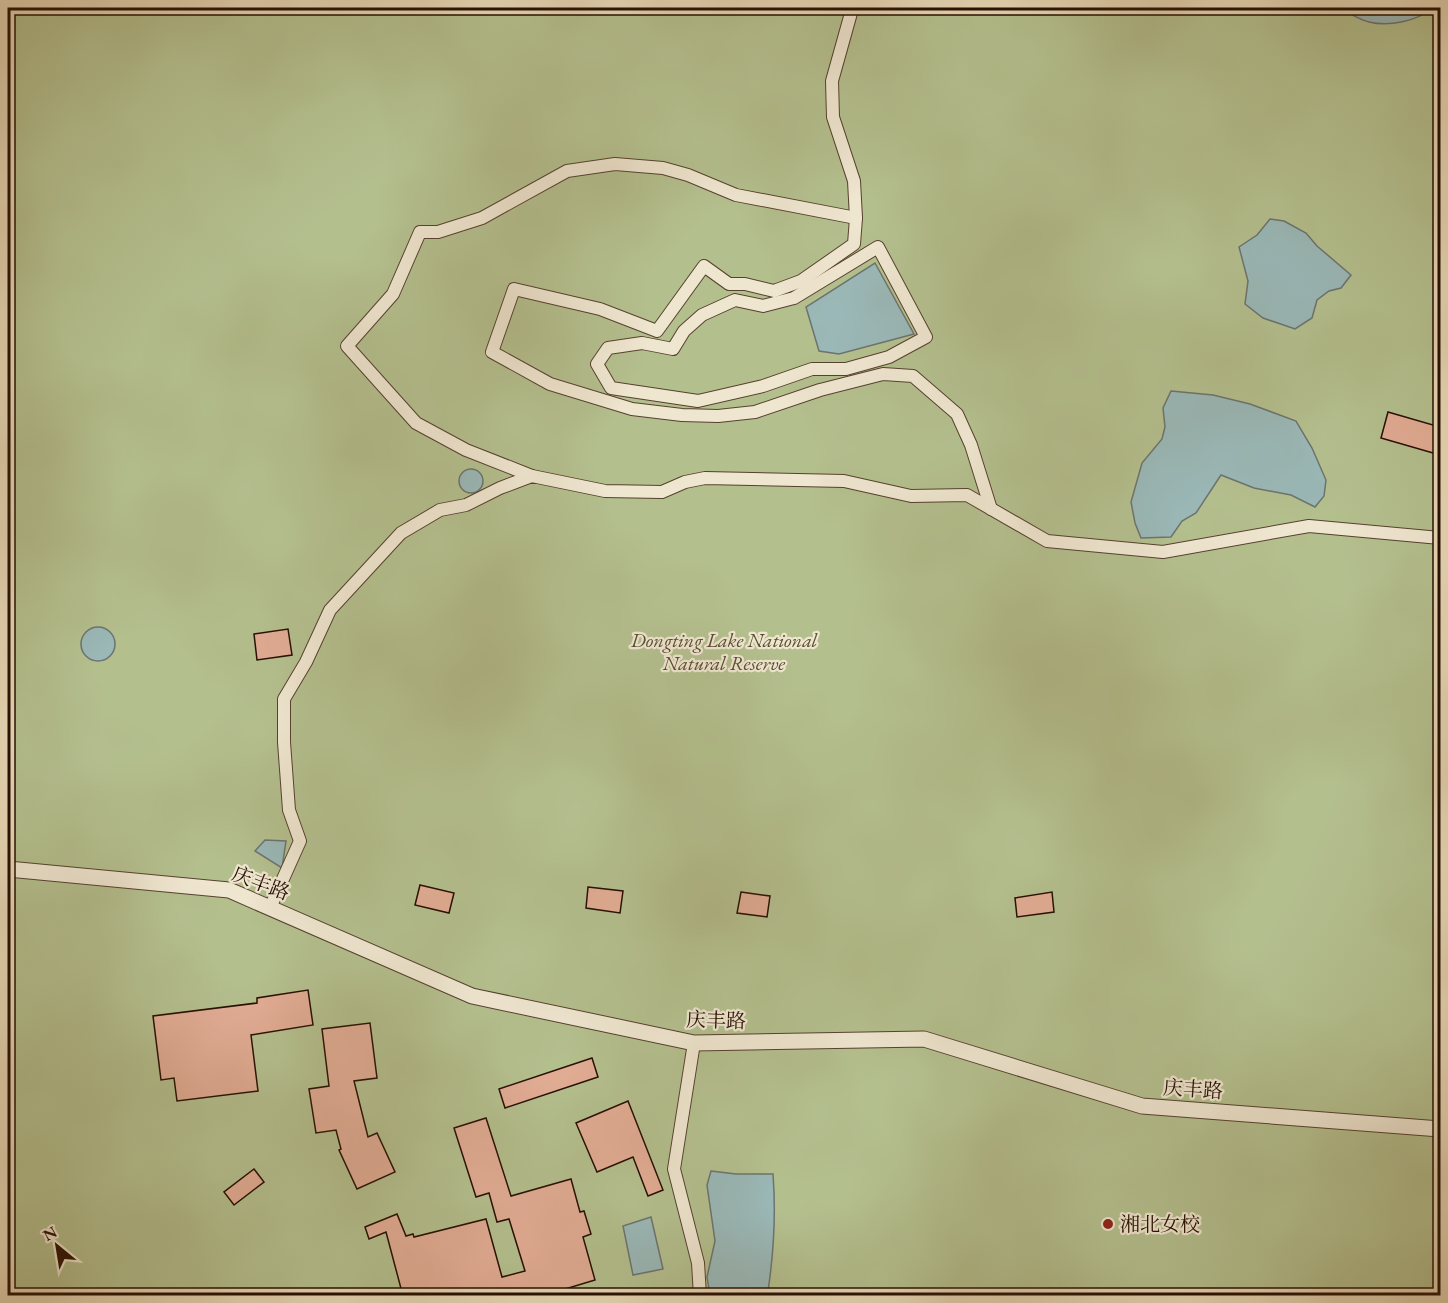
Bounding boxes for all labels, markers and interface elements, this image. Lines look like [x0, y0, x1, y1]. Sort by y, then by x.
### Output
park label: Dongting Lake National Natural Reserve [630, 627, 819, 676]
street label: 庆丰路 [228, 860, 294, 906]
street label: 庆丰路 [686, 1006, 746, 1034]
street label: 庆丰路 [1162, 1074, 1224, 1104]
place label: 湘北女校 [1120, 1211, 1200, 1237]
north arrow [27, 1216, 87, 1276]
marker: 湘北女校 [1101, 1217, 1115, 1231]
text: N [39, 1221, 61, 1246]

